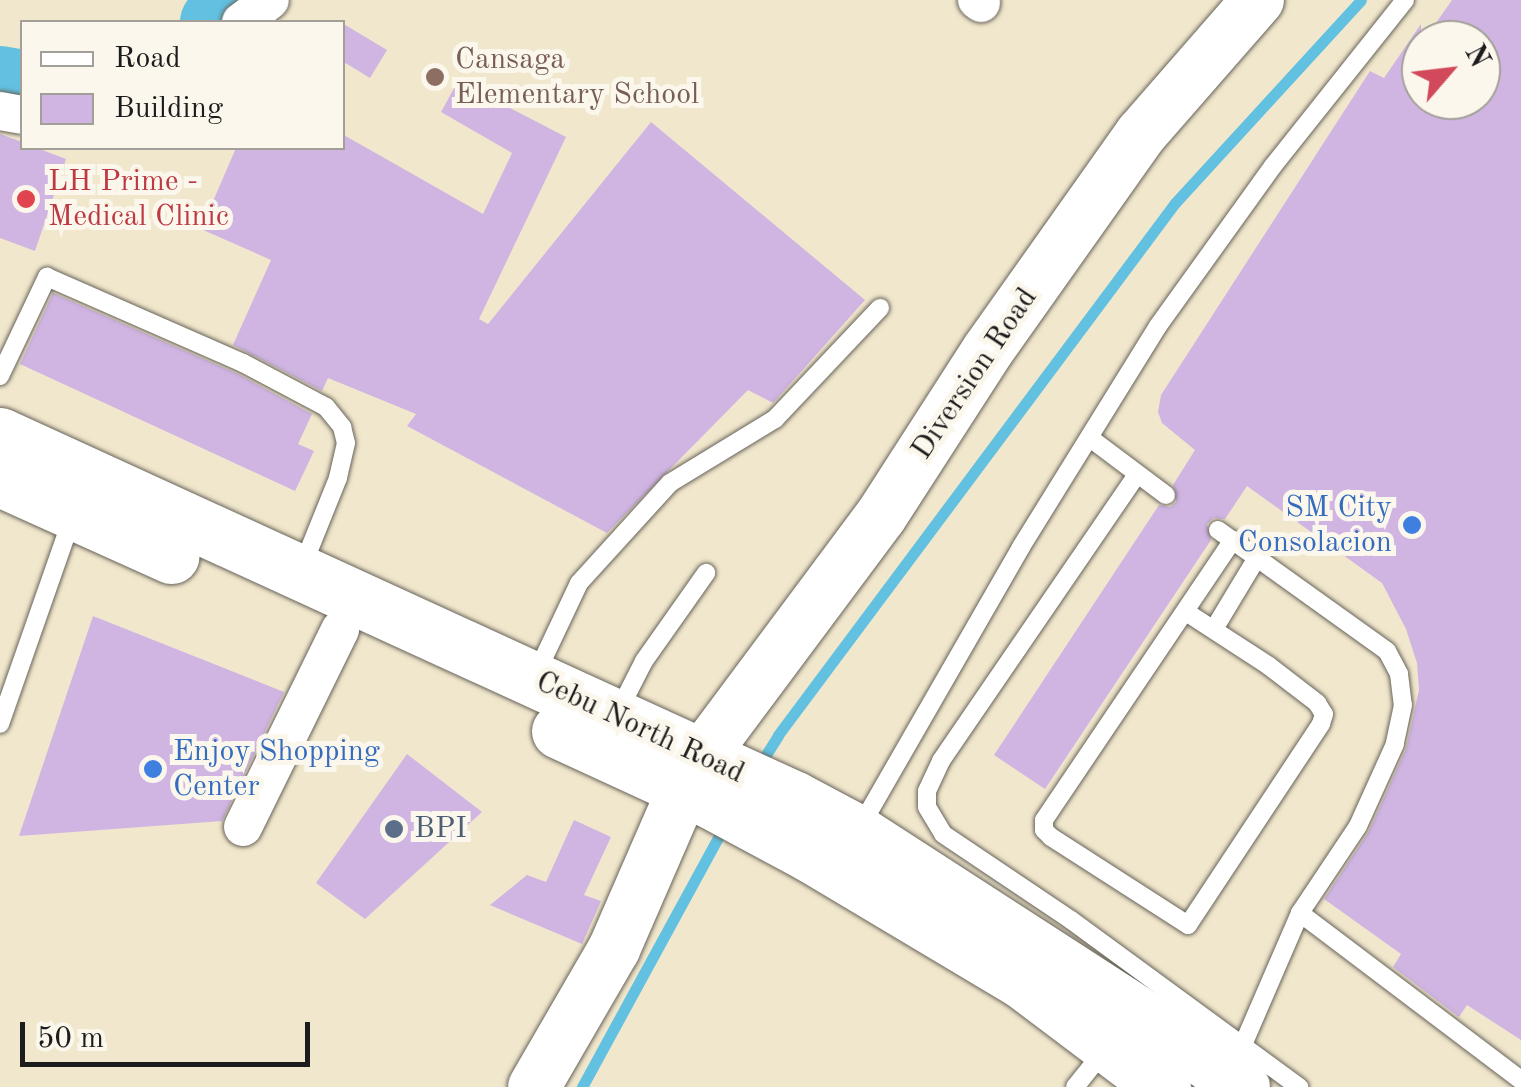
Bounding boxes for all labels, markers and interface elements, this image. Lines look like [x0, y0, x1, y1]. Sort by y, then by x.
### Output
legend [20, 20, 345, 150]
north arrow [1401, 20, 1501, 120]
text: N [1458, 41, 1493, 73]
place label: Cansaga Elementary School [455, 42, 699, 112]
text: Road [114, 44, 181, 74]
marker: Cansaga Elementary School [424, 66, 446, 88]
text: Building [114, 94, 223, 124]
place label: LH Prime - Medical Clinic [48, 164, 229, 234]
marker: LH Prime - Medical Clinic [13, 186, 39, 212]
street label: Diversion Road [904, 281, 1046, 467]
place label: SM City Consolacion [1238, 490, 1392, 560]
marker: SM City Consolacion [1401, 514, 1423, 536]
street label: Cebu North Road [530, 664, 750, 792]
place label: Enjoy Shopping Center [173, 734, 380, 804]
marker: Enjoy Shopping Center [142, 758, 164, 780]
place label: BPI [414, 811, 467, 847]
marker: BPI [383, 818, 405, 840]
scale bar [25, 1002, 315, 1064]
text: 50 m [37, 1024, 104, 1054]

